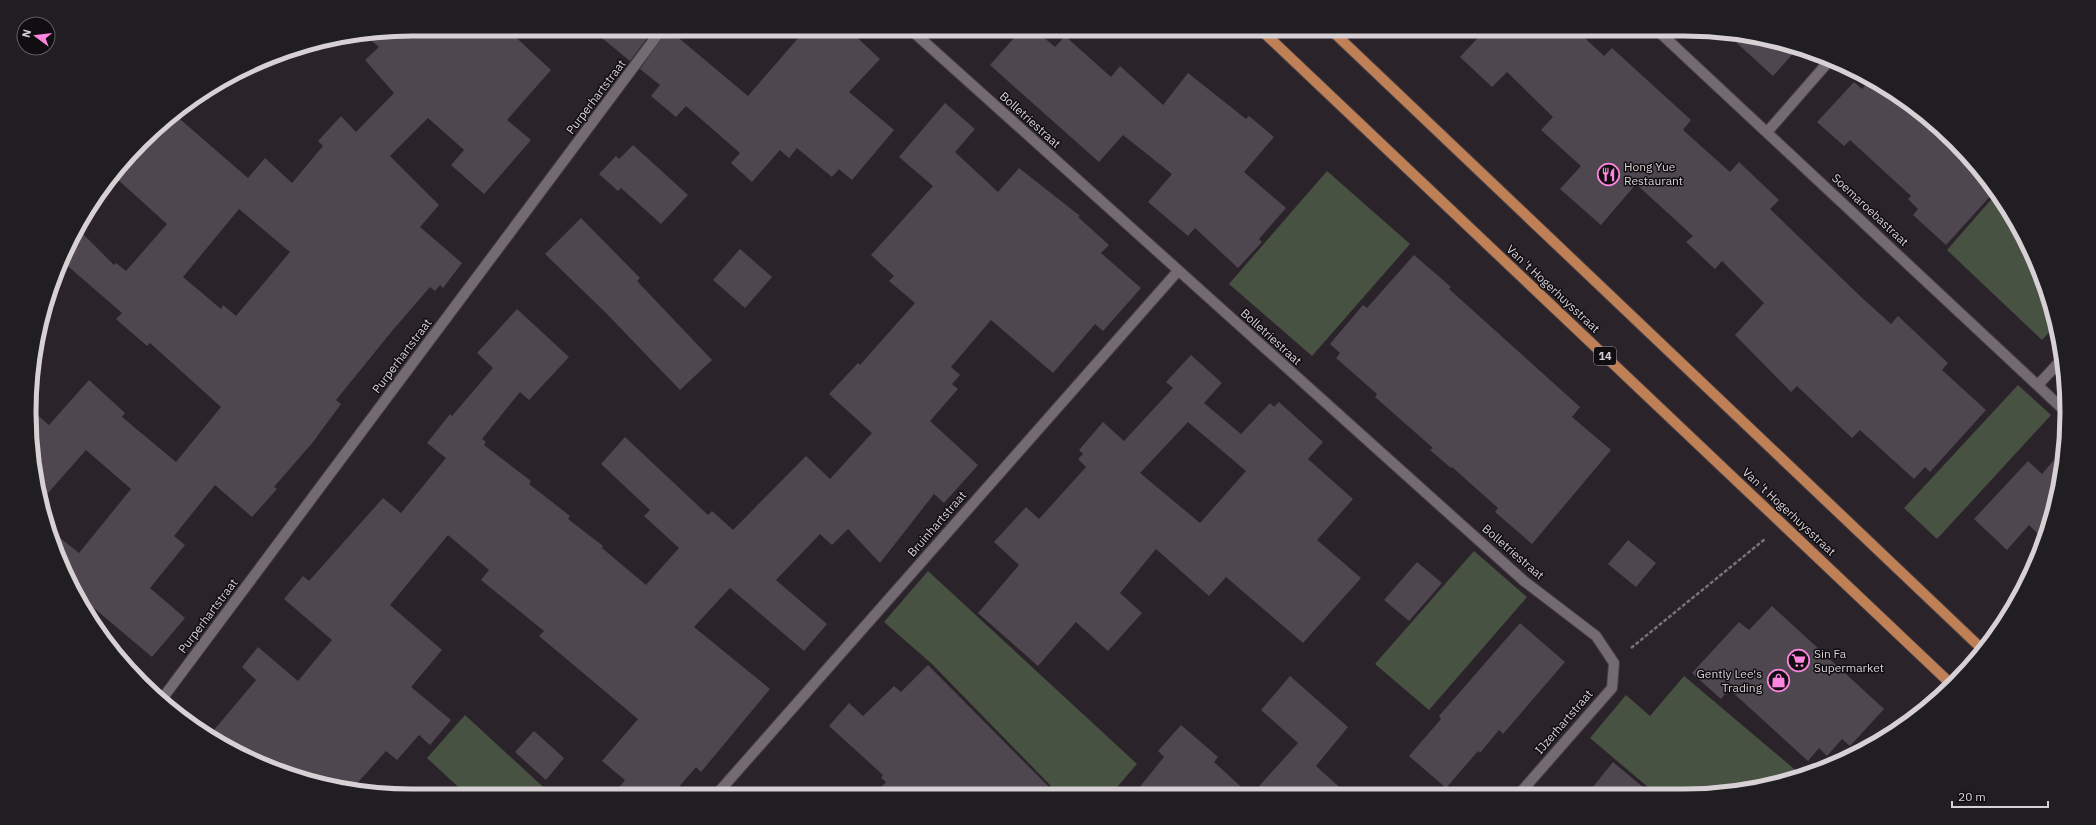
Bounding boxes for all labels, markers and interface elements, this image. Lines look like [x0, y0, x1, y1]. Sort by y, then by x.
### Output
north arrow [16, 16, 56, 56]
text: N [19, 28, 34, 39]
street label: Purperhartstraat [563, 56, 629, 137]
street label: Bolletriestraat [997, 88, 1064, 151]
place label: Hong Yue Restaurant [1624, 159, 1683, 188]
restaurant icon: Hong Yue Restaurant [1596, 161, 1622, 187]
street label: Soemaroebastraat [1829, 170, 1912, 249]
street label: Van 't Hogerhuysstraat [1504, 242, 1603, 336]
street label: Bolletriestraat [1238, 305, 1305, 368]
street label: Purperhartstraat [369, 315, 435, 396]
road number: 14 [1594, 347, 1616, 365]
street label: Van 't Hogerhuysstraat [1740, 465, 1839, 559]
street label: Bruinhartstraat [904, 488, 969, 560]
street label: Bolletriestraat [1479, 521, 1547, 583]
street label: Purperhartstraat [175, 575, 241, 656]
place label: Sin Fa Supermarket [1814, 646, 1884, 675]
supermarket icon: Sin Fa Supermarket [1785, 648, 1811, 674]
place label: Gently Lee's Trading [1697, 666, 1763, 695]
shop icon: Gently Lee's Trading [1765, 668, 1791, 694]
street label: IJzerhartstraat [1532, 686, 1596, 757]
scale bar [1952, 783, 2048, 809]
text: 20 m [1958, 789, 1986, 804]

